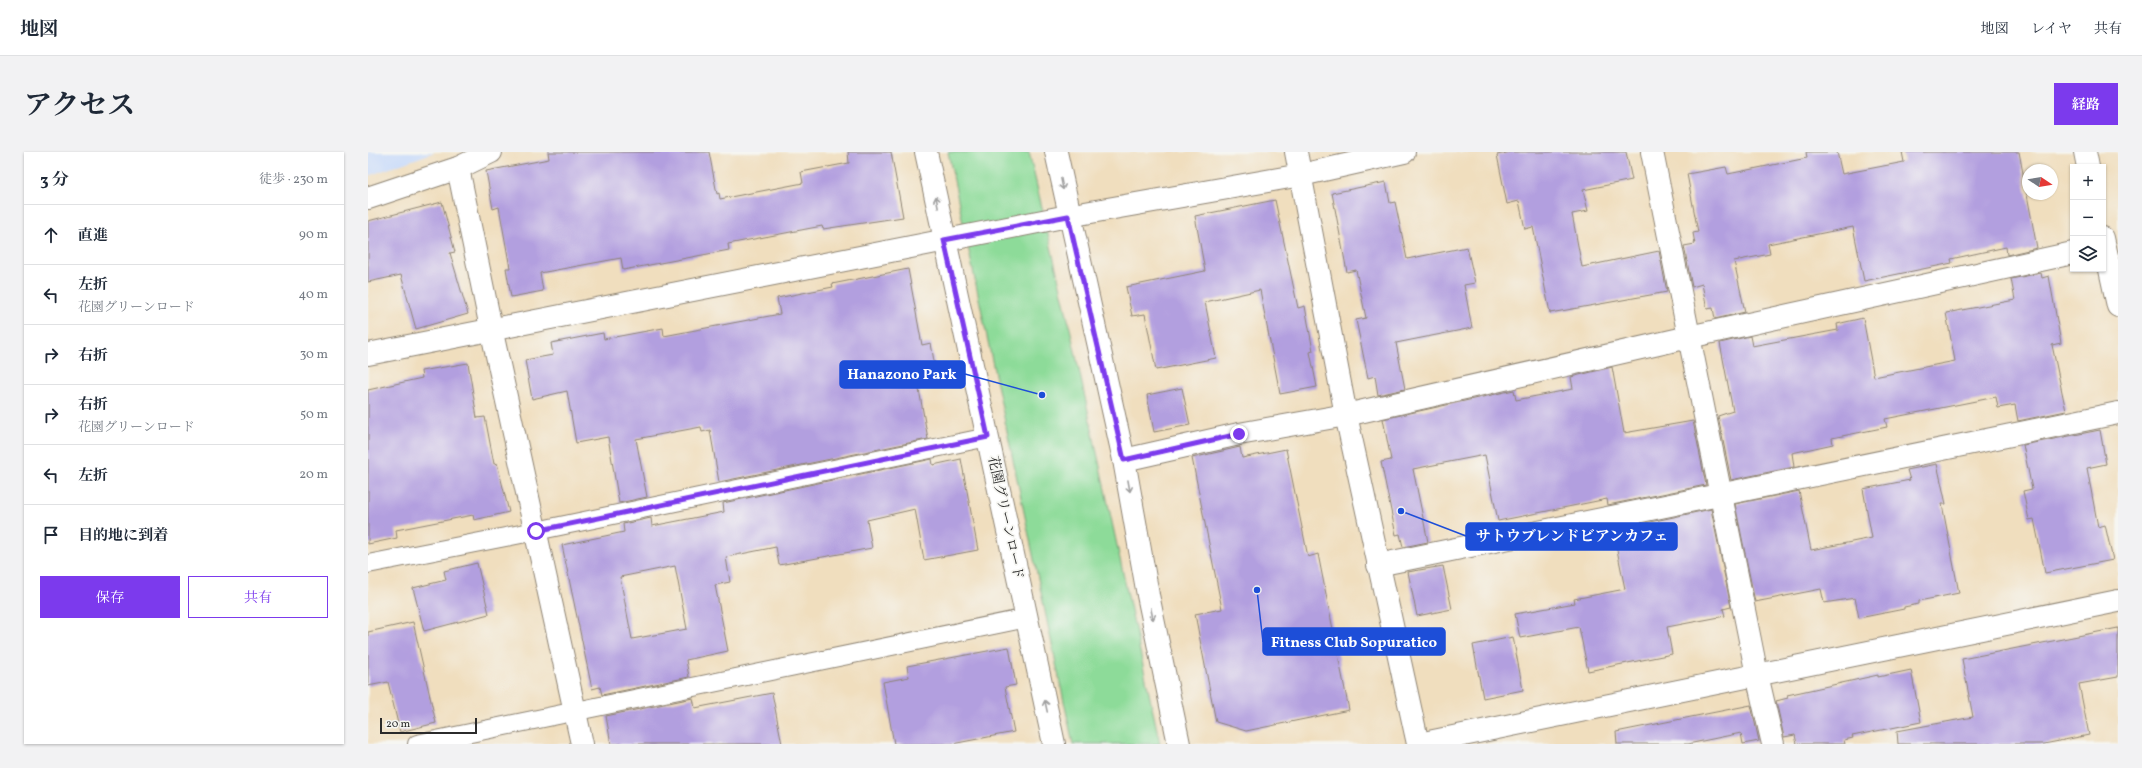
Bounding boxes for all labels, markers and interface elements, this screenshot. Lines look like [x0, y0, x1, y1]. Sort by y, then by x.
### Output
text: 地図 [20, 17, 58, 43]
text: 地図 [1981, 20, 2009, 39]
text: レイヤ [2031, 20, 2072, 39]
text: 共有 [2094, 20, 2122, 39]
button: 経路 [2054, 83, 2118, 125]
text: アクセス [24, 87, 135, 126]
north arrow [2022, 164, 2058, 200]
map controls [2070, 164, 2106, 272]
button: + [2070, 164, 2106, 200]
text: 3 分 [40, 169, 69, 192]
text: 徒歩 · 230 m [259, 171, 328, 189]
one-way arrow [1058, 177, 1066, 190]
one-way arrow [932, 196, 940, 209]
button: − [2070, 200, 2106, 236]
icon: ahead [40, 224, 62, 246]
text: 直進 [78, 226, 108, 247]
text: 90 m [299, 226, 328, 244]
button: layers [2070, 236, 2106, 272]
text: 左折 [78, 275, 108, 296]
icon: left [40, 284, 62, 306]
text: 40 m [299, 286, 328, 304]
text: 花園グリーンロード [78, 299, 195, 317]
icon: right [40, 344, 62, 366]
text: 右折 [78, 346, 108, 367]
text: 30 m [300, 346, 328, 364]
callout: Hanazono Park [840, 361, 965, 388]
text: Hanazono Park [847, 365, 957, 386]
text: 右折 [78, 395, 108, 416]
icon: right [40, 404, 62, 426]
text: 50 m [300, 406, 328, 424]
text: 花園グリーンロード [78, 419, 195, 437]
route end [1230, 425, 1248, 443]
street label: 花園グリーンロード [983, 455, 1027, 581]
icon: left [40, 464, 62, 486]
text: 左折 [78, 466, 108, 487]
text: 20 m [299, 466, 328, 484]
one-way arrow [1125, 479, 1133, 492]
route start [527, 522, 545, 540]
callout: サトウブレンドビアンカフェ [1466, 523, 1677, 550]
icon: arrive [40, 524, 62, 546]
text: 目的地に到着 [78, 526, 168, 547]
text: サトウブレンドビアンカフェ [1476, 527, 1668, 548]
button: 保存 [40, 576, 180, 618]
button: 共有 [188, 576, 328, 618]
one-way arrow [1149, 607, 1157, 620]
callout: Fitness Club Sopuratico [1263, 628, 1445, 655]
text: Fitness Club Sopuratico [1271, 633, 1437, 654]
one-way arrow [1042, 700, 1050, 713]
scale bar [380, 716, 477, 735]
text: 20 m [386, 717, 410, 732]

